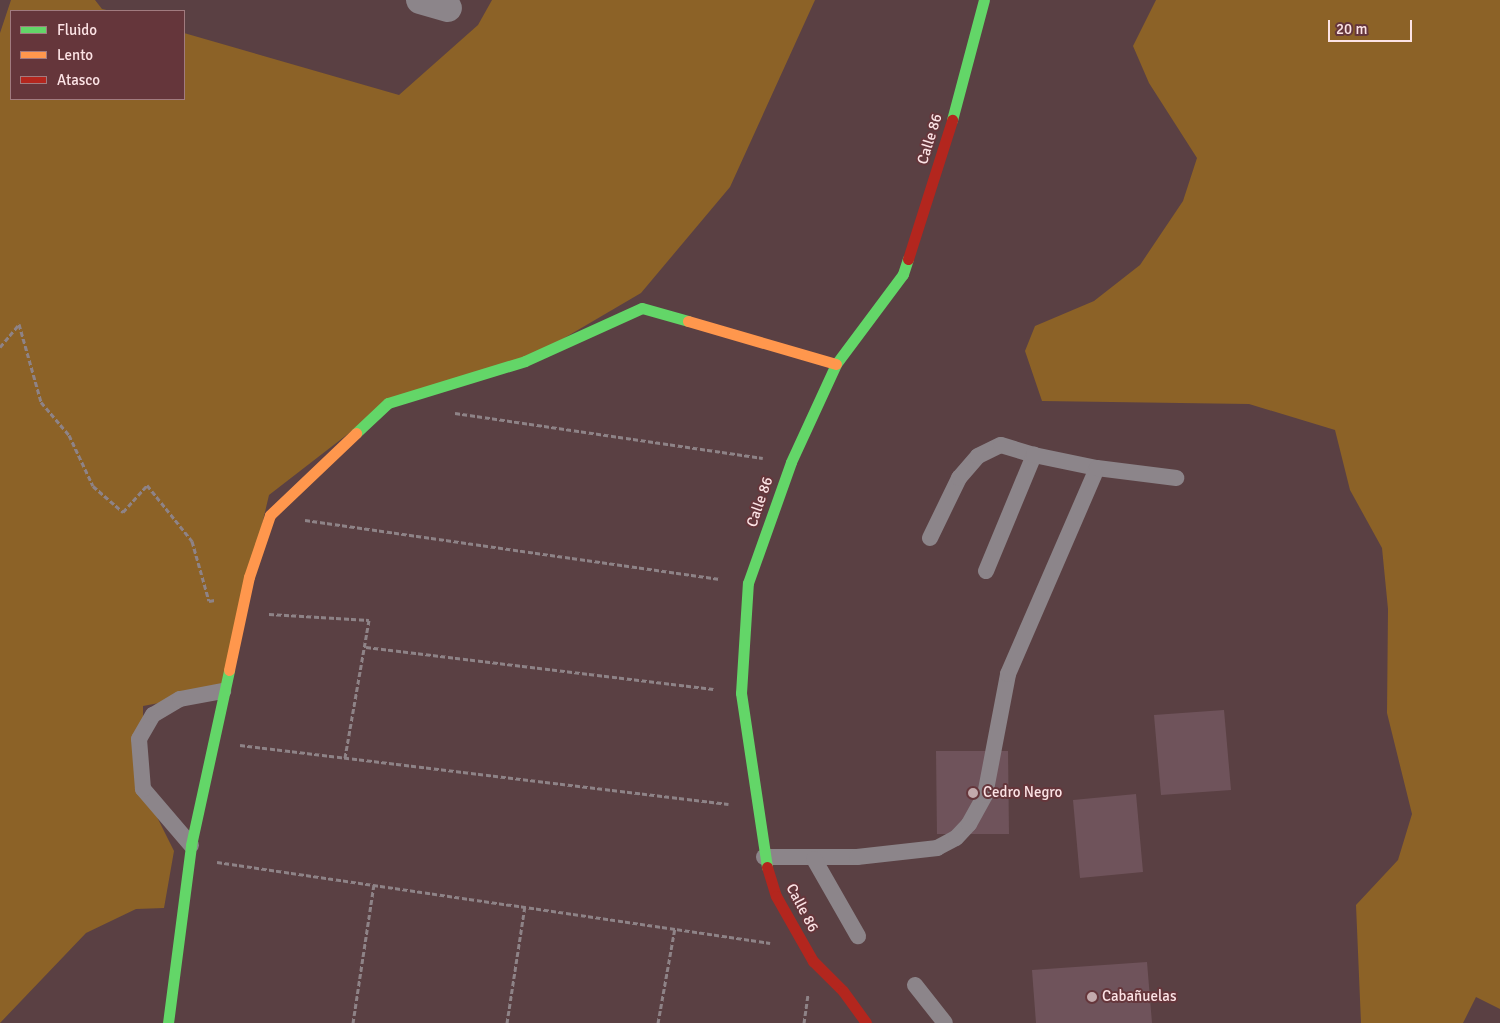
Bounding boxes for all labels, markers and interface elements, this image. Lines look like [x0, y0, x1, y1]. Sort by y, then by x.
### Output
legend [10, 10, 185, 100]
scale bar [1330, 10, 1414, 42]
text: 20 m [1336, 20, 1367, 38]
text: Fluido [57, 21, 97, 39]
text: Lento [57, 46, 93, 64]
text: Atasco [57, 71, 100, 89]
street label: Calle 86 [914, 111, 946, 167]
street label: Calle 86 [743, 474, 777, 530]
place label: Cedro Negro [983, 784, 1062, 802]
marker: Cedro Negro [967, 787, 979, 799]
street label: Calle 86 [782, 881, 822, 935]
place label: Cabañuelas [1102, 988, 1177, 1006]
marker: Cabañuelas [1086, 991, 1098, 1003]

